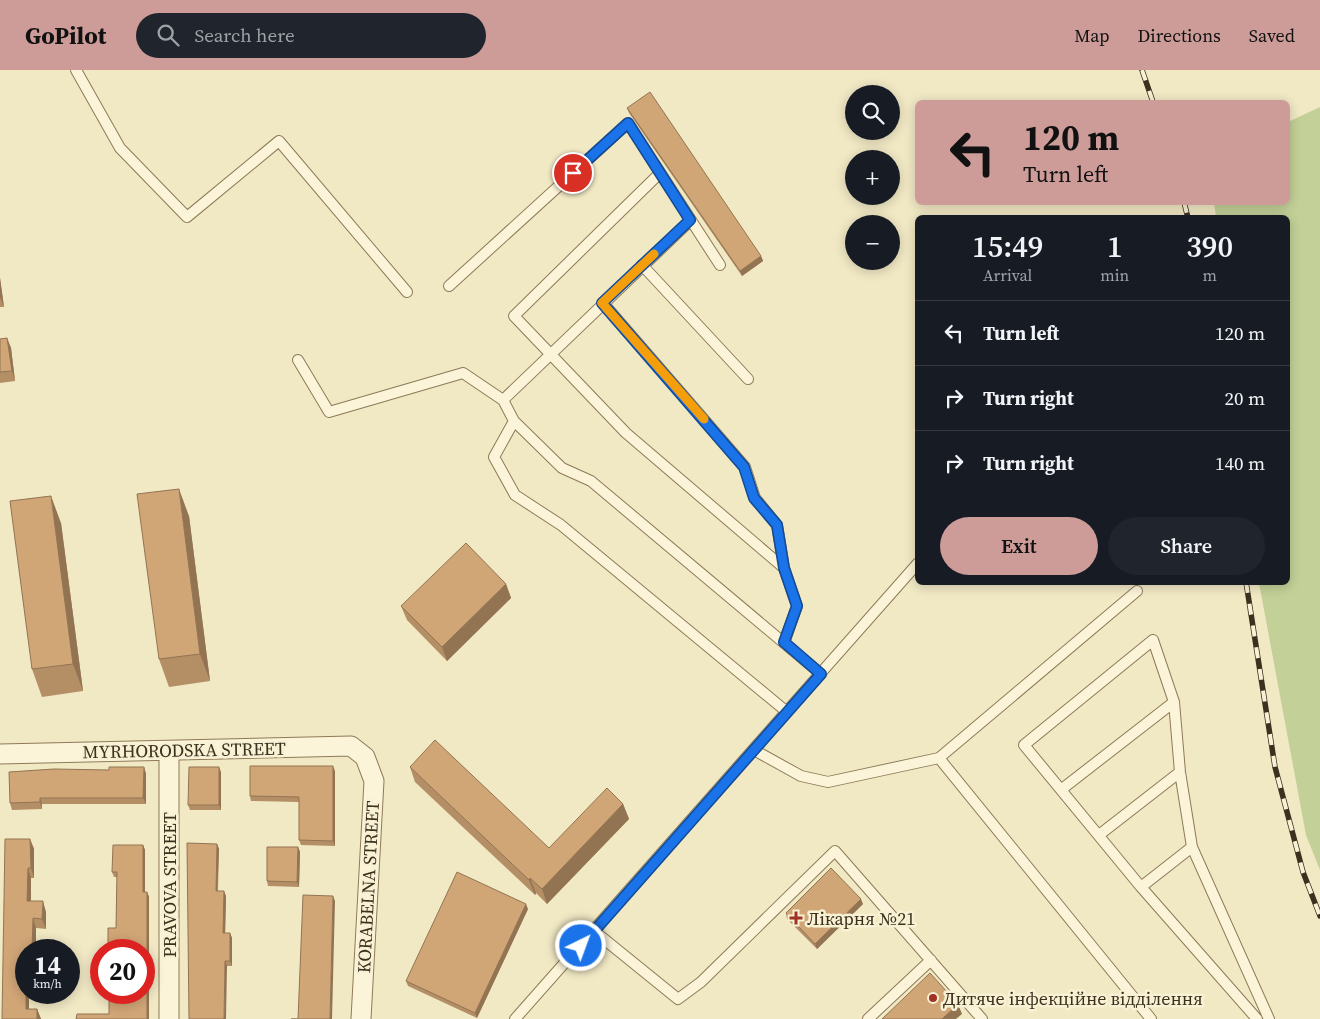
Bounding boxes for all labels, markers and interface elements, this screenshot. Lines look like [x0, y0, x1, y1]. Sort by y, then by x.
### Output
search box [136, 13, 486, 58]
text: GoPilot [25, 19, 106, 52]
icon: search [154, 21, 182, 49]
text: Search here [194, 22, 295, 48]
text: Map [1074, 23, 1110, 48]
text: Directions [1138, 23, 1221, 48]
text: Saved [1249, 23, 1295, 48]
map controls [845, 85, 900, 270]
button: search [845, 85, 900, 140]
text: 120 m [1023, 114, 1119, 162]
icon: left [940, 120, 1005, 185]
button: + [845, 150, 900, 205]
pin [552, 152, 594, 194]
icon: arrive [559, 159, 587, 187]
text: Turn left [1023, 159, 1108, 189]
button: − [845, 215, 900, 270]
text: 15:49 [972, 226, 1043, 267]
text: 1 [1107, 226, 1123, 267]
text: 390 [1186, 226, 1233, 267]
text: Arrival [983, 264, 1032, 286]
text: min [1100, 264, 1129, 286]
text: m [1202, 264, 1217, 286]
icon: left [940, 319, 968, 347]
text: Turn left [983, 320, 1059, 346]
text: 120 m [1215, 320, 1265, 346]
icon: right [940, 384, 968, 412]
text: Turn right [983, 385, 1074, 411]
text: 20 m [1224, 385, 1265, 411]
icon: right [940, 449, 968, 477]
text: Turn right [983, 450, 1074, 476]
text: 140 m [1215, 450, 1265, 476]
button: Exit [940, 517, 1098, 575]
button: Share [1108, 517, 1265, 575]
street label: MYRHORODSKA STREET [82, 736, 286, 764]
street label: KORABELNA STREET [351, 800, 385, 974]
street label: PRAVOVA STREET [157, 812, 182, 958]
place label: Лікарня №21 [807, 906, 915, 931]
marker: Лікарня №21 [789, 911, 803, 925]
position arrow [554, 919, 606, 971]
speed limit sign: 20 [90, 939, 155, 1004]
text: 14 [34, 948, 61, 982]
text: km/h [33, 976, 62, 992]
place label: Дитяче інфекційне відділення [943, 986, 1203, 1011]
marker: Дитяче інфекційне відділення [927, 992, 939, 1004]

